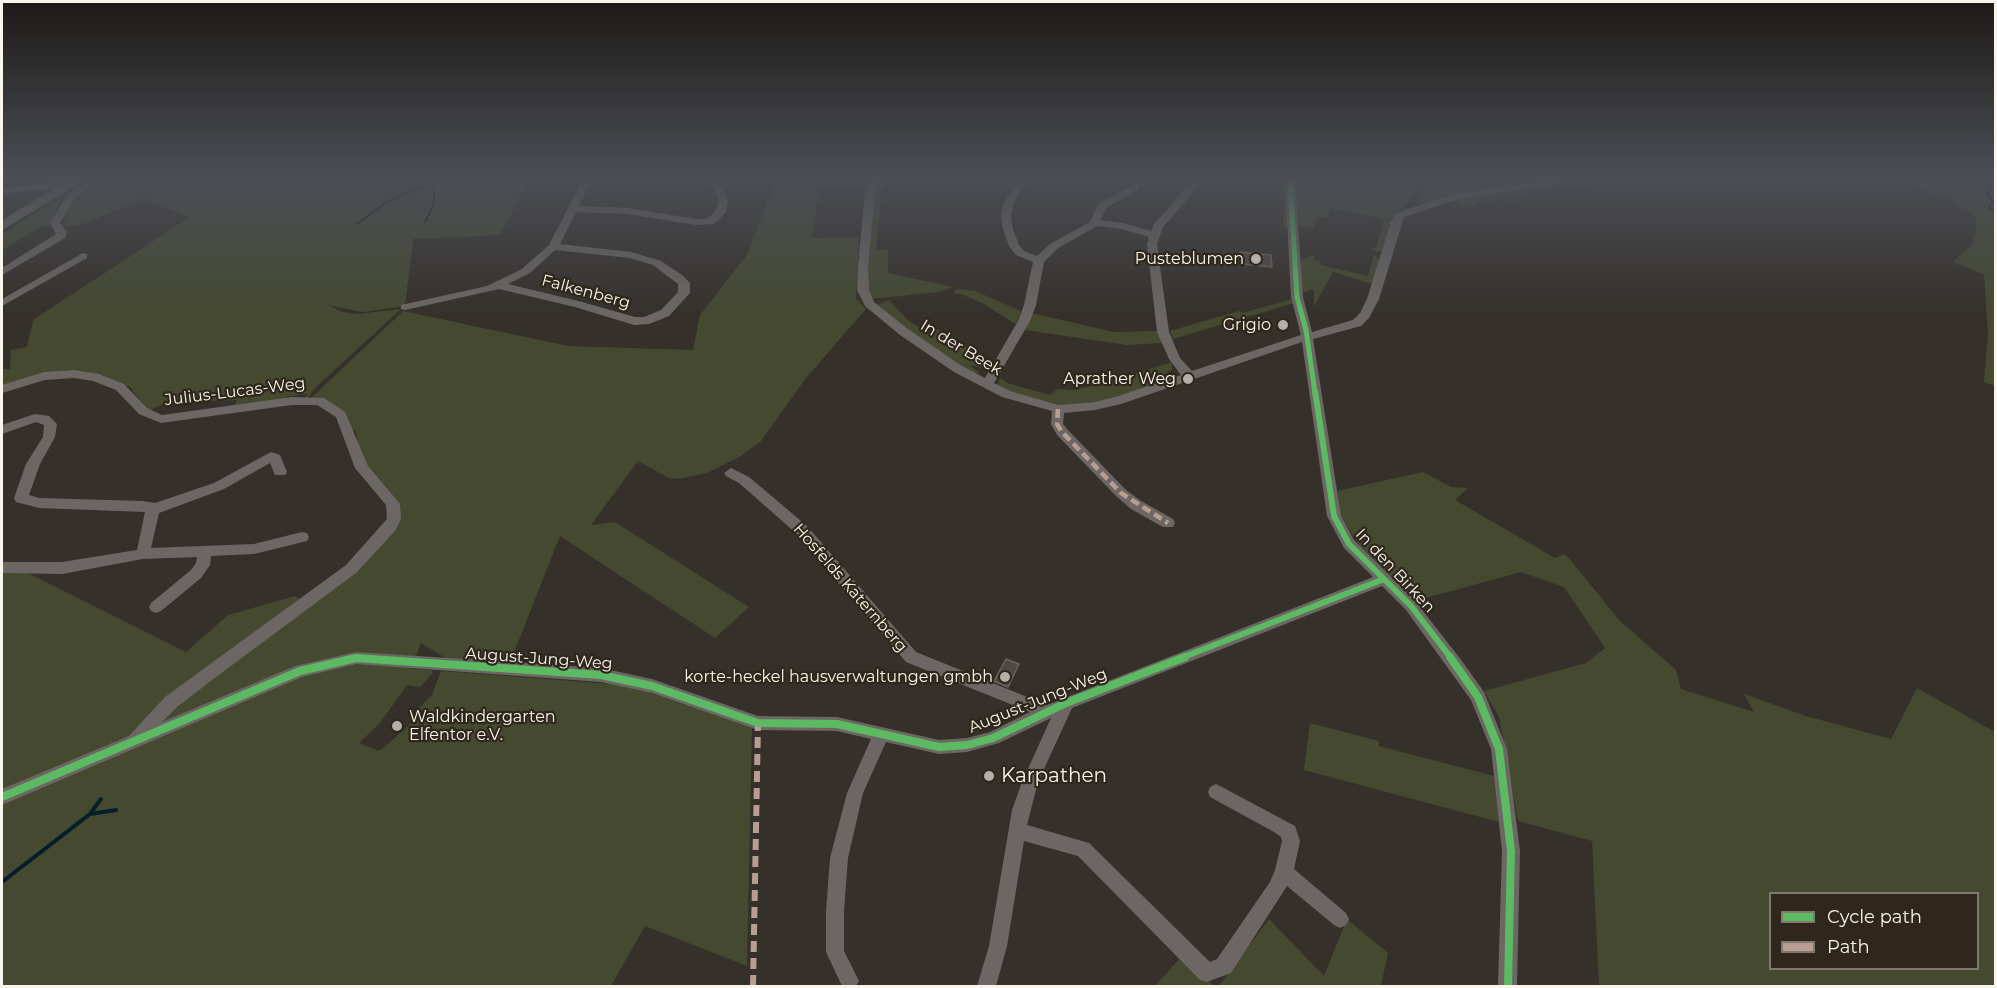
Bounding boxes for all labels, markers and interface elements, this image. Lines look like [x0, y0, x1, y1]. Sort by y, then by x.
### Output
place label: Pusteblumen [1135, 249, 1244, 269]
marker: Pusteblumen [1249, 252, 1263, 266]
street label: Falkenberg [540, 271, 632, 313]
place label: Grigio [1223, 315, 1271, 335]
street label: In der Beek [917, 316, 1005, 380]
marker: Grigio [1276, 318, 1290, 332]
place label: Aprather Weg [1063, 369, 1176, 389]
marker: Aprather Weg [1181, 372, 1195, 386]
street label: Julius-Lucas-Weg [164, 374, 306, 410]
street label: Hosfelds Katernberg [789, 520, 911, 656]
street label: In den Birken [1351, 525, 1439, 617]
street label: August-Jung-Weg [465, 644, 613, 674]
street label: August-Jung-Weg [966, 664, 1110, 738]
place label: korte-heckel hausverwaltungen gmbh [684, 667, 993, 687]
marker: korte-heckel hausverwaltungen gmbh [998, 670, 1012, 684]
place label: Waldkindergarten Elfentor e.V. [409, 707, 556, 745]
marker: Waldkindergarten Elfentor e.V. [390, 719, 404, 733]
place label: Karpathen [1001, 764, 1107, 788]
marker: Karpathen [982, 769, 996, 783]
legend [1769, 892, 1979, 970]
text: Cycle path [1827, 906, 1922, 928]
text: Path [1827, 936, 1870, 958]

